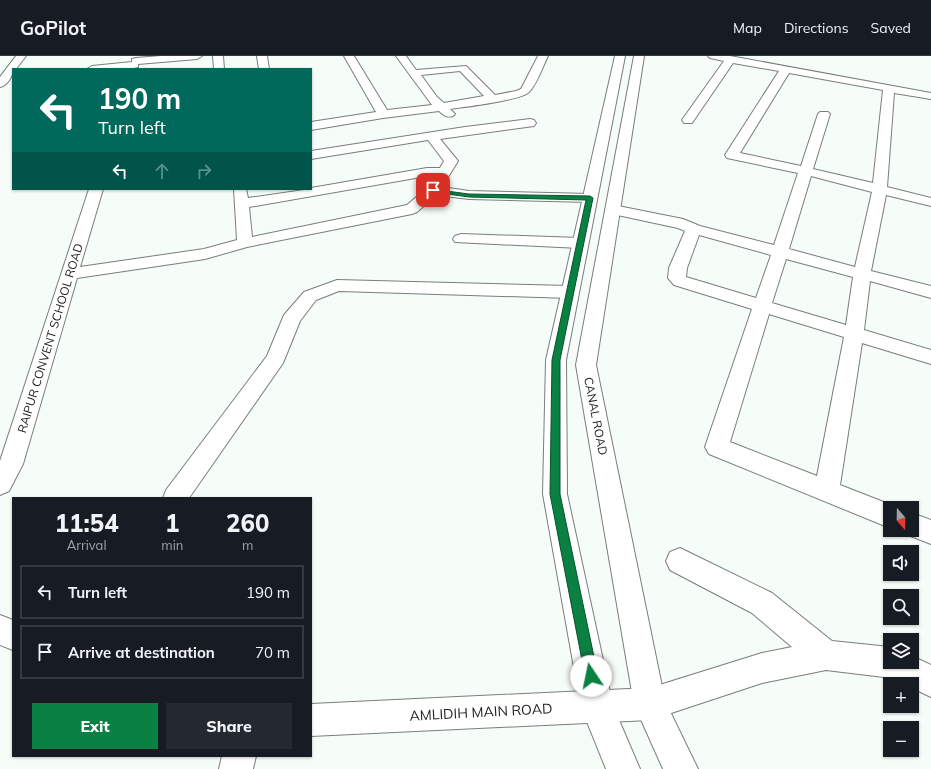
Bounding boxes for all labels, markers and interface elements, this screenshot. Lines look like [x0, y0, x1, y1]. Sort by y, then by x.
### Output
text: GoPilot [20, 16, 86, 40]
text: Map [733, 19, 762, 37]
text: Directions [784, 19, 849, 37]
text: Saved [871, 19, 911, 37]
text: 190 m [98, 81, 181, 116]
icon: left [32, 84, 84, 136]
text: Turn left [98, 116, 166, 139]
icon: left [109, 160, 131, 182]
icon: ahead [151, 160, 173, 182]
icon: right [193, 160, 215, 182]
pin [416, 173, 450, 207]
icon: arrive [422, 179, 444, 201]
street label: RAIPUR CONVENT SCHOOL ROAD [14, 241, 86, 435]
street label: CANAL ROAD [581, 376, 611, 456]
north arrow [883, 501, 919, 537]
map controls [883, 501, 919, 757]
text: 11:54 [55, 508, 119, 538]
text: 1 [165, 508, 180, 538]
text: 260 [226, 508, 269, 538]
text: Arrival [67, 537, 107, 553]
text: min [161, 537, 183, 553]
text: m [242, 537, 253, 553]
button: sound [883, 545, 919, 581]
icon: left [34, 581, 56, 603]
text: Turn left [68, 583, 127, 602]
text: 190 m [246, 583, 290, 602]
button: search [883, 589, 919, 625]
button: layers [883, 633, 919, 669]
icon: arrive [34, 641, 56, 663]
text: Arrive at destination [68, 643, 215, 662]
text: 70 m [255, 643, 290, 662]
position arrow [570, 655, 612, 697]
button: + [883, 677, 919, 713]
street label: AMLIDIH MAIN ROAD [409, 699, 553, 725]
button: Exit [32, 703, 158, 749]
button: Share [166, 703, 292, 749]
button: − [883, 721, 919, 757]

